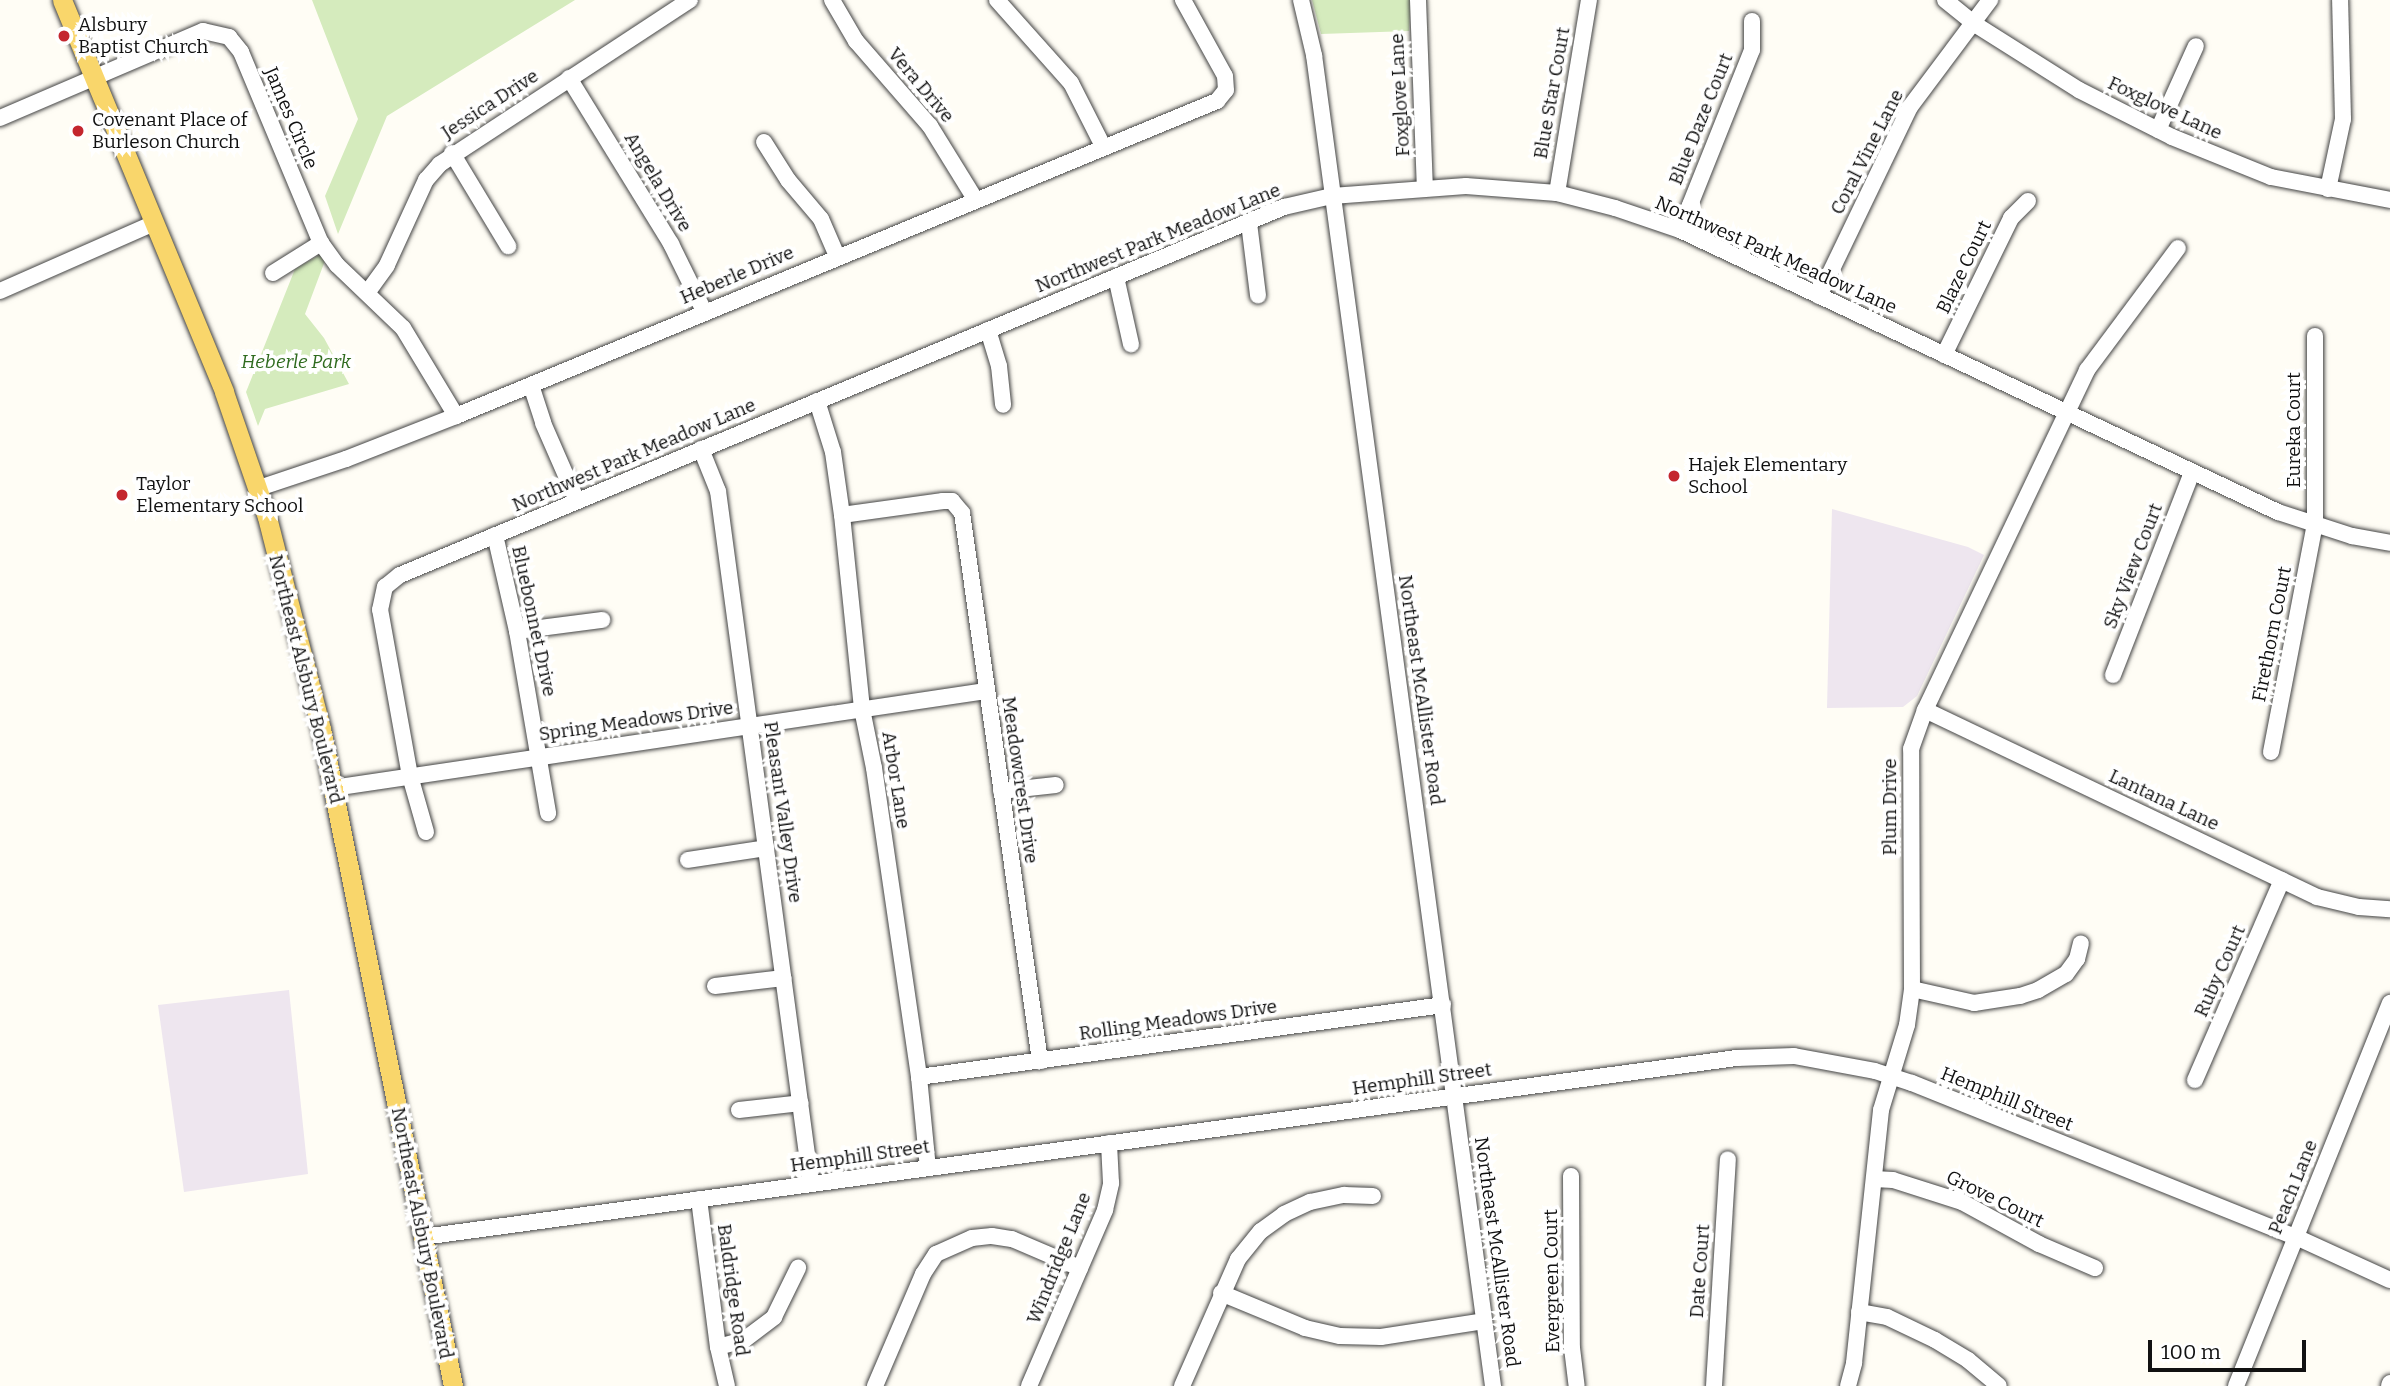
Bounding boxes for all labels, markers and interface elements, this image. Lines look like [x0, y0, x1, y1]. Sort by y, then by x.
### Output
place label: Alsbury Baptist Church [78, 14, 208, 58]
street label: Blue Star Court [1529, 25, 1575, 161]
marker: Alsbury Baptist Church [56, 28, 72, 44]
street label: Foxglove Lane [1385, 33, 1415, 157]
street label: Vera Drive [883, 43, 959, 127]
street label: Blue Daze Court [1664, 50, 1738, 188]
street label: James Circle [259, 64, 323, 172]
street label: Jessica Drive [437, 64, 543, 144]
street label: Foxglove Lane [2104, 72, 2226, 144]
street label: Coral Vine Lane [1826, 86, 1908, 218]
place label: Covenant Place of Burleson Church [92, 109, 247, 153]
marker: Covenant Place of Burleson Church [70, 123, 86, 139]
street label: Angela Drive [619, 128, 697, 236]
street label: Northwest Park Meadow Lane [1032, 178, 1284, 298]
street label: Northwest Park Meadow Lane [1652, 191, 1900, 319]
street label: Blaze Court [1932, 217, 1996, 317]
street label: Heberle Drive [677, 241, 797, 309]
park label: Heberle Park [241, 351, 351, 373]
street label: Eureka Court [2283, 372, 2305, 488]
street label: Northwest Park Meadow Lane [509, 393, 759, 517]
place label: Hajek Elementary School [1688, 454, 1847, 498]
marker: Hajek Elementary School [1666, 468, 1682, 484]
place label: Taylor Elementary School [136, 473, 303, 517]
marker: Taylor Elementary School [114, 487, 130, 503]
street label: Sky View Court [2099, 500, 2167, 632]
street label: Bluebonnet Drive [507, 544, 561, 698]
street label: Northeast Alsbury Boulevard [264, 552, 348, 806]
street label: Firethorn Court [2248, 564, 2296, 704]
street label: Northeast McAllister Road [1394, 573, 1448, 807]
street label: Meadowcrest Drive [997, 695, 1043, 865]
street label: Spring Meadows Drive [537, 696, 735, 746]
street label: Pleasant Valley Drive [759, 720, 807, 904]
street label: Arbor Lane [877, 730, 915, 830]
street label: Plum Drive [1879, 758, 1901, 856]
street label: Lantana Lane [2105, 765, 2223, 835]
street label: Ruby Court [2190, 922, 2250, 1020]
street label: Rolling Meadows Drive [1078, 995, 1278, 1045]
street label: Hemphill Street [1351, 1058, 1493, 1100]
street label: Hemphill Street [1938, 1062, 2076, 1136]
street label: Northeast Alsbury Boulevard [386, 1105, 458, 1361]
street label: Hemphill Street [789, 1135, 931, 1177]
street label: Northeast McAllister Road [1470, 1135, 1524, 1369]
street label: Peach Lane [2264, 1136, 2322, 1238]
street label: Grove Court [1942, 1165, 2048, 1233]
street label: Windridge Lane [1022, 1189, 1096, 1327]
street label: Evergreen Court [1539, 1209, 1565, 1353]
street label: Baldridge Road [712, 1222, 754, 1358]
street label: Date Court [1685, 1223, 1715, 1319]
scale bar [2152, 1326, 2310, 1370]
text: 100 m [2161, 1339, 2221, 1365]

